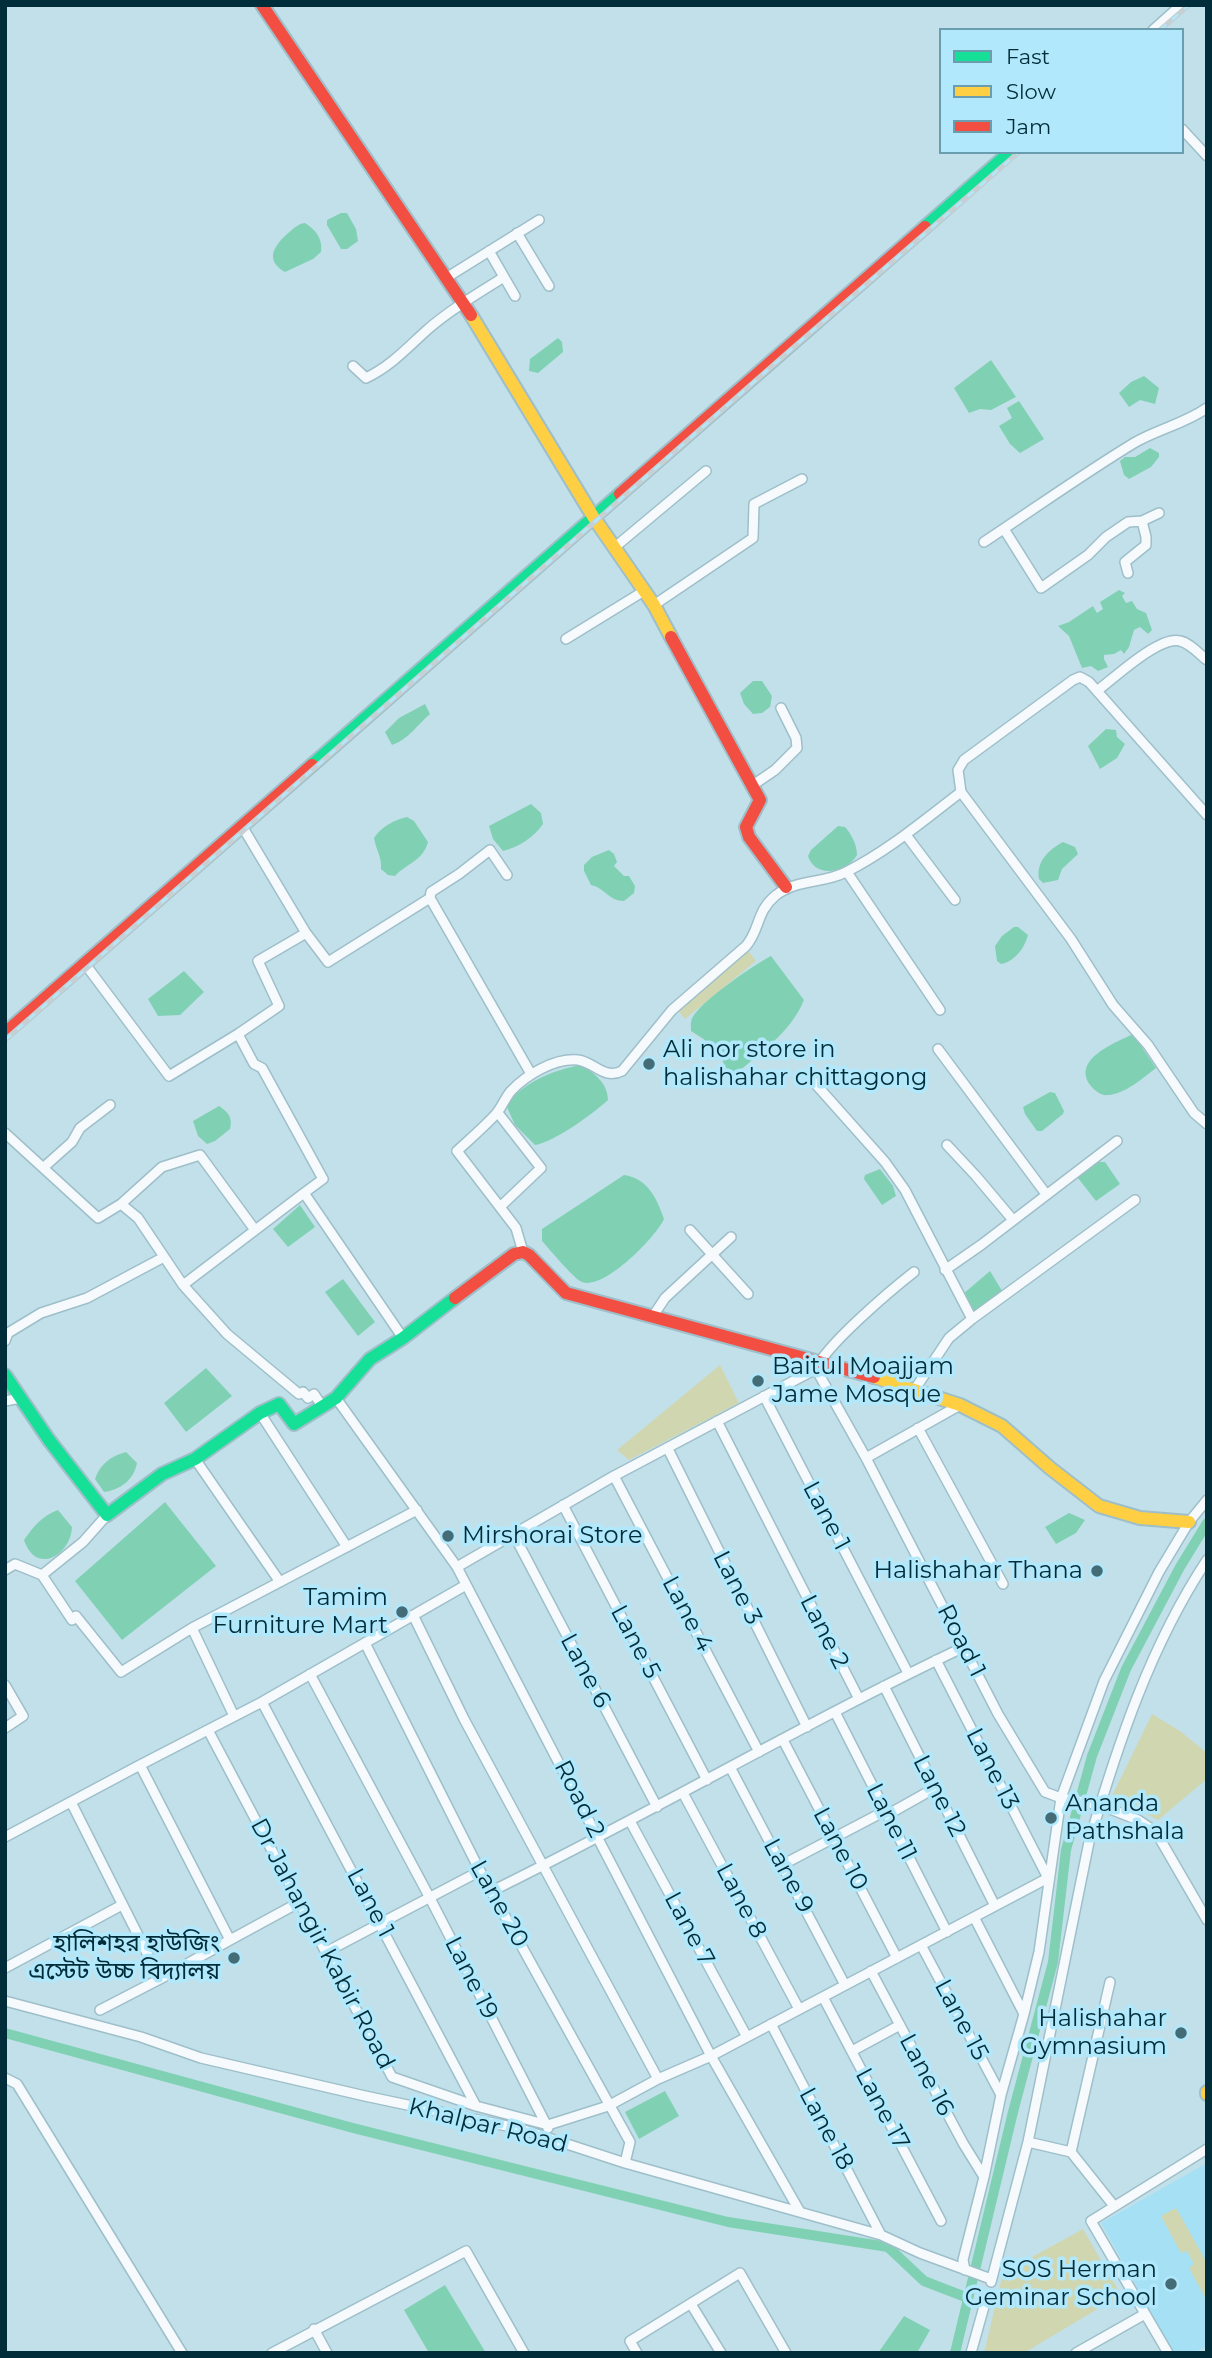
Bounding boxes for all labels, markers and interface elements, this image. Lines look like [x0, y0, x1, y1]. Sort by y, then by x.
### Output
legend [939, 28, 1184, 154]
text: Fast [1006, 44, 1050, 69]
text: Slow [1006, 79, 1056, 104]
text: Jam [1006, 114, 1051, 139]
place label: Ali nor store in halishahar chittagong [663, 1036, 927, 1092]
marker: Ali nor store in halishahar chittagong [641, 1056, 657, 1072]
place label: Baitul Moajjam Jame Mosque [772, 1353, 954, 1409]
marker: Baitul Moajjam Jame Mosque [750, 1373, 766, 1389]
street label: Lane 1 [796, 1477, 856, 1555]
place label: Mirshorai Store [462, 1522, 642, 1550]
marker: Mirshorai Store [440, 1528, 456, 1544]
street label: Lane 3 [706, 1546, 768, 1630]
place label: Halishahar Thana [873, 1557, 1083, 1585]
marker: Halishahar Thana [1089, 1563, 1105, 1579]
street label: Lane 4 [655, 1571, 719, 1657]
place label: Tamim Furniture Mart [212, 1584, 388, 1640]
street label: Lane 2 [793, 1590, 855, 1674]
street label: Lane 5 [604, 1600, 666, 1684]
street label: Road 1 [931, 1600, 991, 1682]
marker: Tamim Furniture Mart [394, 1604, 410, 1620]
street label: Lane 6 [554, 1629, 616, 1713]
street label: Lane 13 [959, 1723, 1025, 1815]
street label: Lane 12 [906, 1750, 972, 1842]
street label: Road 2 [547, 1756, 611, 1842]
street label: Lane 11 [859, 1779, 923, 1865]
place label: Ananda Pathshala [1065, 1790, 1185, 1846]
street label: Lane 10 [806, 1803, 874, 1895]
marker: Ananda Pathshala [1043, 1810, 1059, 1826]
street label: Dr Jahangir Kabir Road [244, 1814, 400, 2074]
street label: Lane 9 [757, 1834, 819, 1918]
street label: Lane 20 [463, 1856, 535, 1952]
street label: Lane 8 [709, 1859, 773, 1943]
street label: Lane 1 [340, 1864, 400, 1942]
street label: Lane 7 [658, 1887, 720, 1971]
place label: হালিশহর হাউজিং এস্টেট উচ্চ বিদ্যালয় [28, 1930, 220, 1986]
street label: Lane 19 [438, 1932, 504, 2024]
marker: হালিশহর হাউজিং এস্টেট উচ্চ বিদ্যালয় [226, 1950, 242, 1966]
street label: Lane 15 [928, 1975, 994, 2065]
place label: Halishahar Gymnasium [1020, 2005, 1167, 2061]
marker: Halishahar Gymnasium [1173, 2025, 1189, 2041]
street label: Lane 16 [892, 2029, 960, 2121]
street label: Lane 17 [849, 2063, 915, 2155]
street label: Lane 18 [792, 2083, 860, 2175]
street label: Khalpar Road [405, 2092, 571, 2160]
place label: SOS Herman Geminar School [965, 2256, 1157, 2312]
marker: SOS Herman Geminar School [1163, 2276, 1179, 2292]

